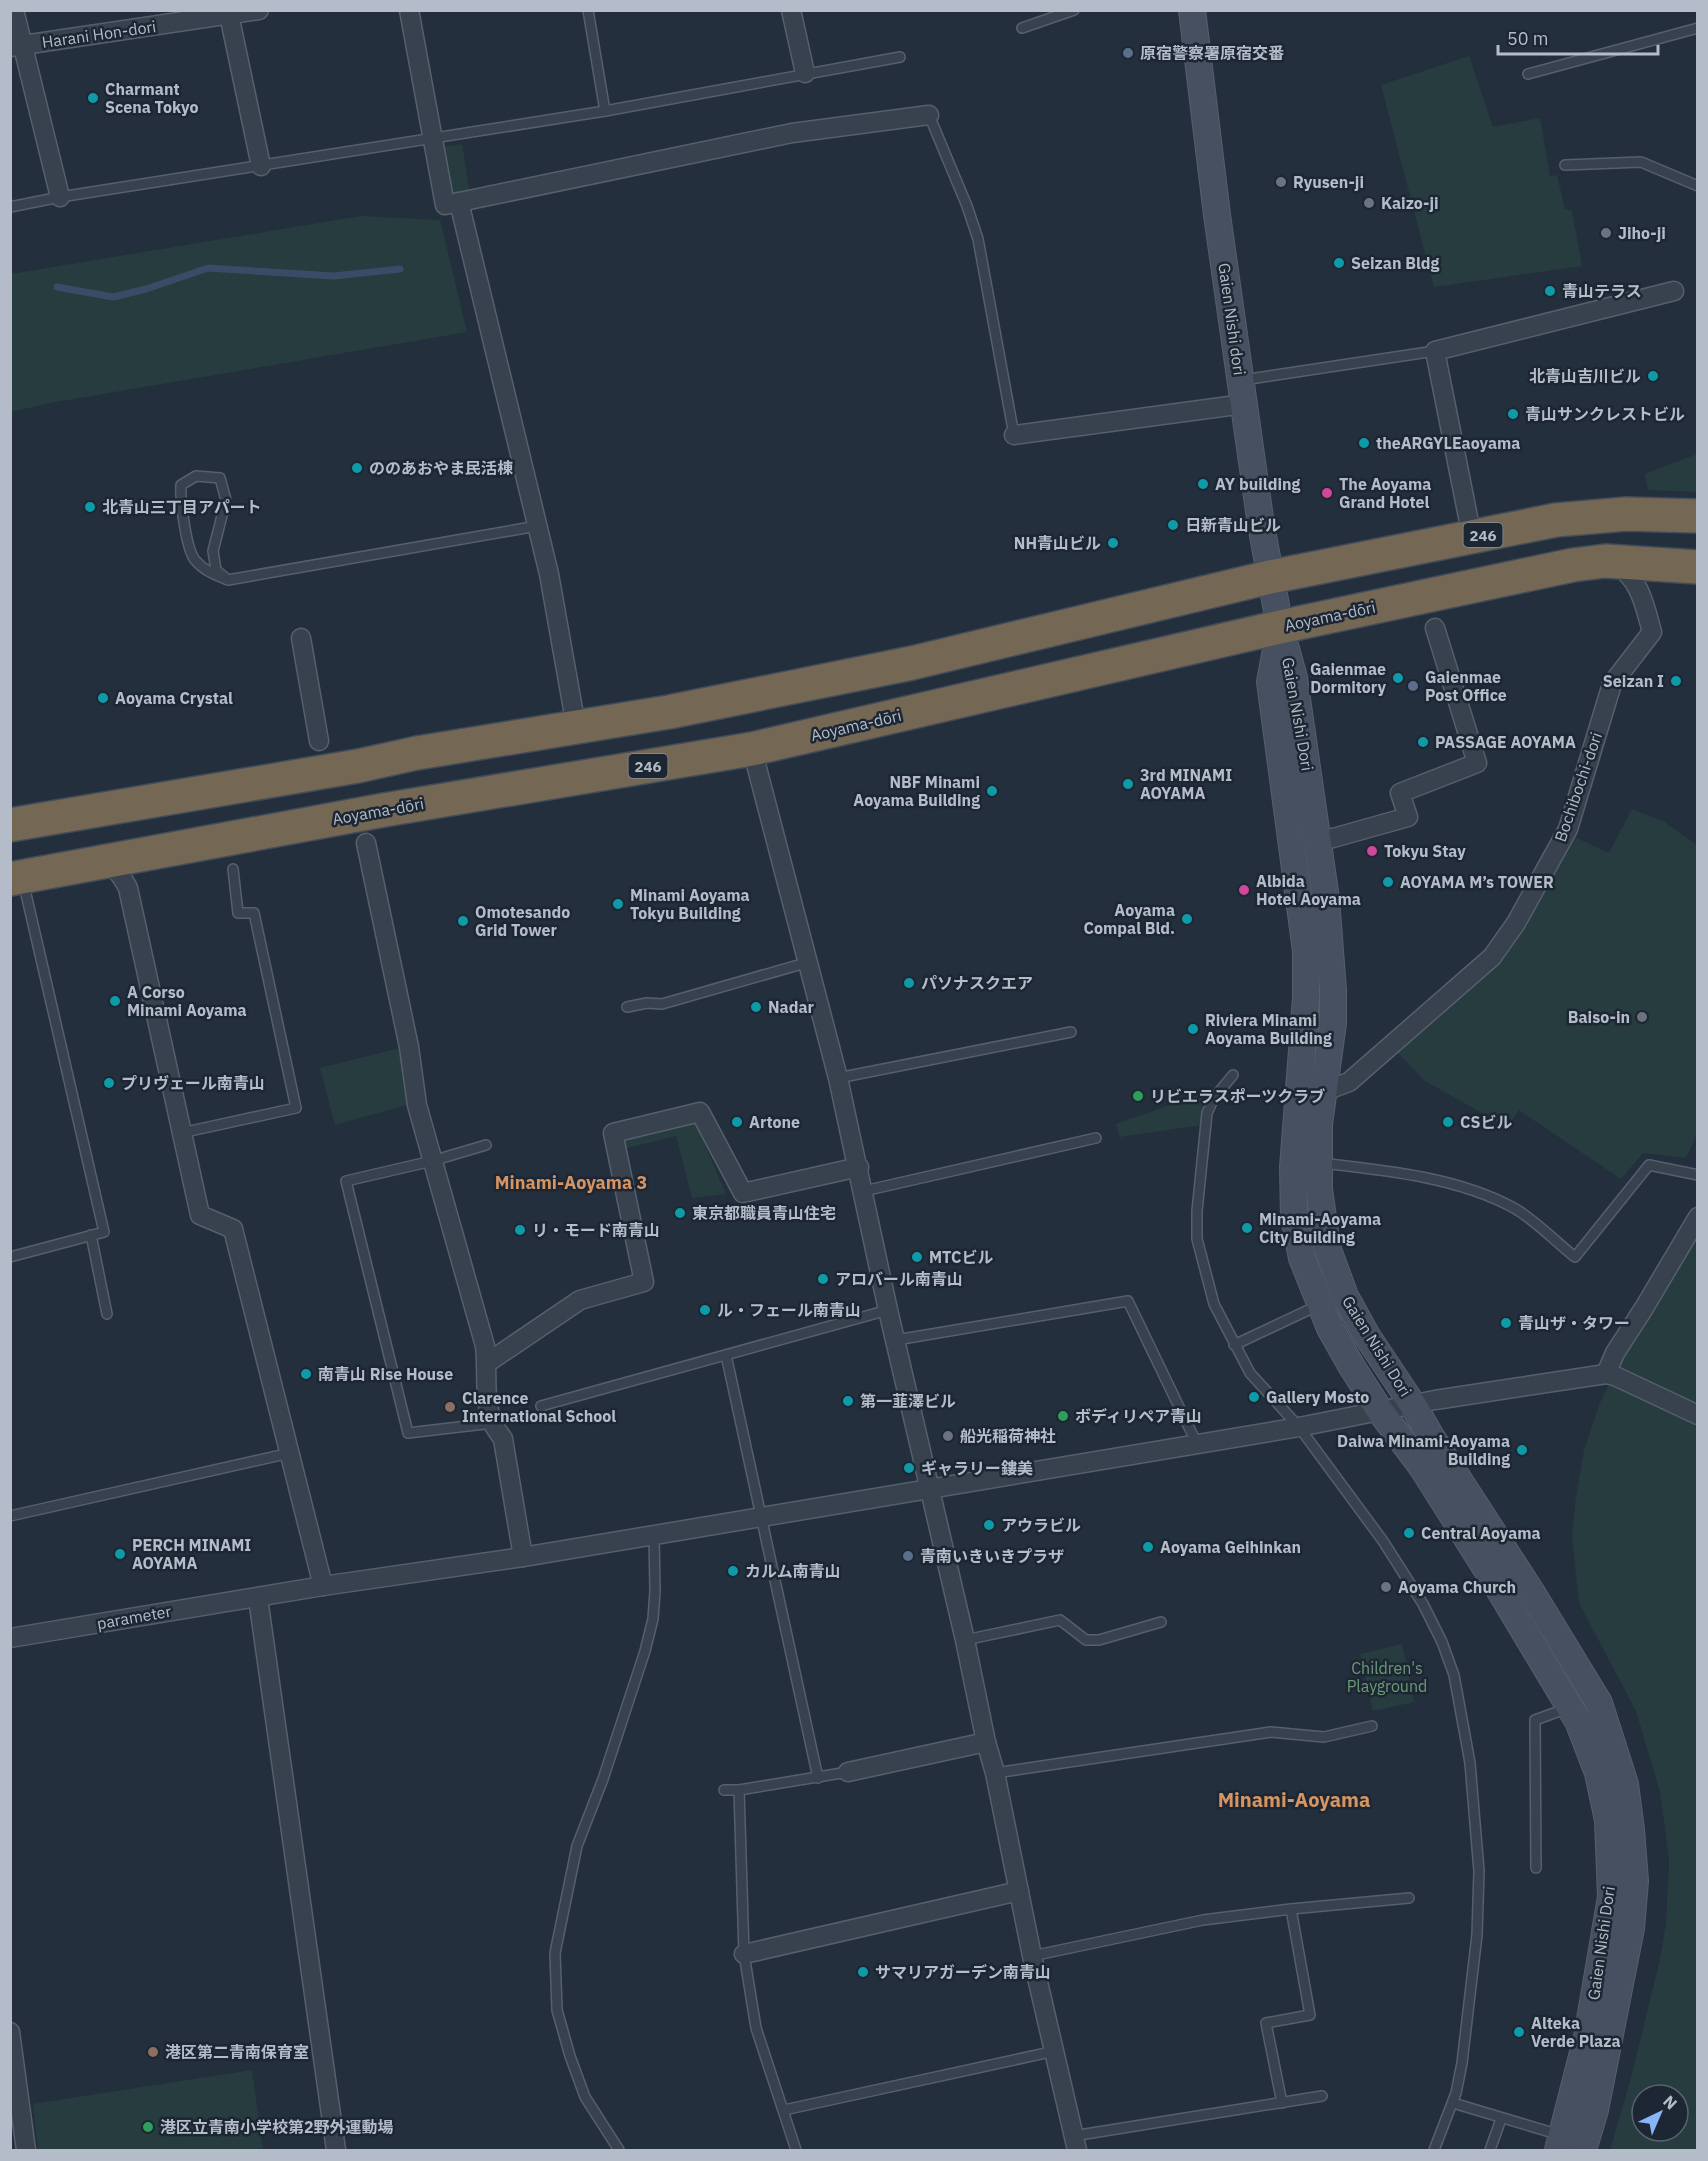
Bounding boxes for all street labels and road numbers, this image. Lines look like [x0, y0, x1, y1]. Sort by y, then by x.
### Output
street label: Harani Hon-dori [41, 16, 157, 52]
street label: Gaien Nishi dori [1214, 261, 1250, 377]
road number: 246 [1464, 523, 1502, 547]
street label: Aoyama-dōri [1283, 597, 1377, 635]
street label: Gaien Nishi Dori [1278, 656, 1318, 772]
street label: Aoyama-dōri [809, 705, 903, 745]
street label: Bochibochi-dori [1550, 730, 1606, 844]
road number: 246 [628, 754, 668, 778]
street label: Aoyama-dōri [331, 793, 425, 829]
street label: Gaien Nishi Dori [1338, 1292, 1416, 1400]
street label: parameter [95, 1601, 173, 1633]
street label: Gaien Nishi Dori [1583, 1885, 1619, 2001]

